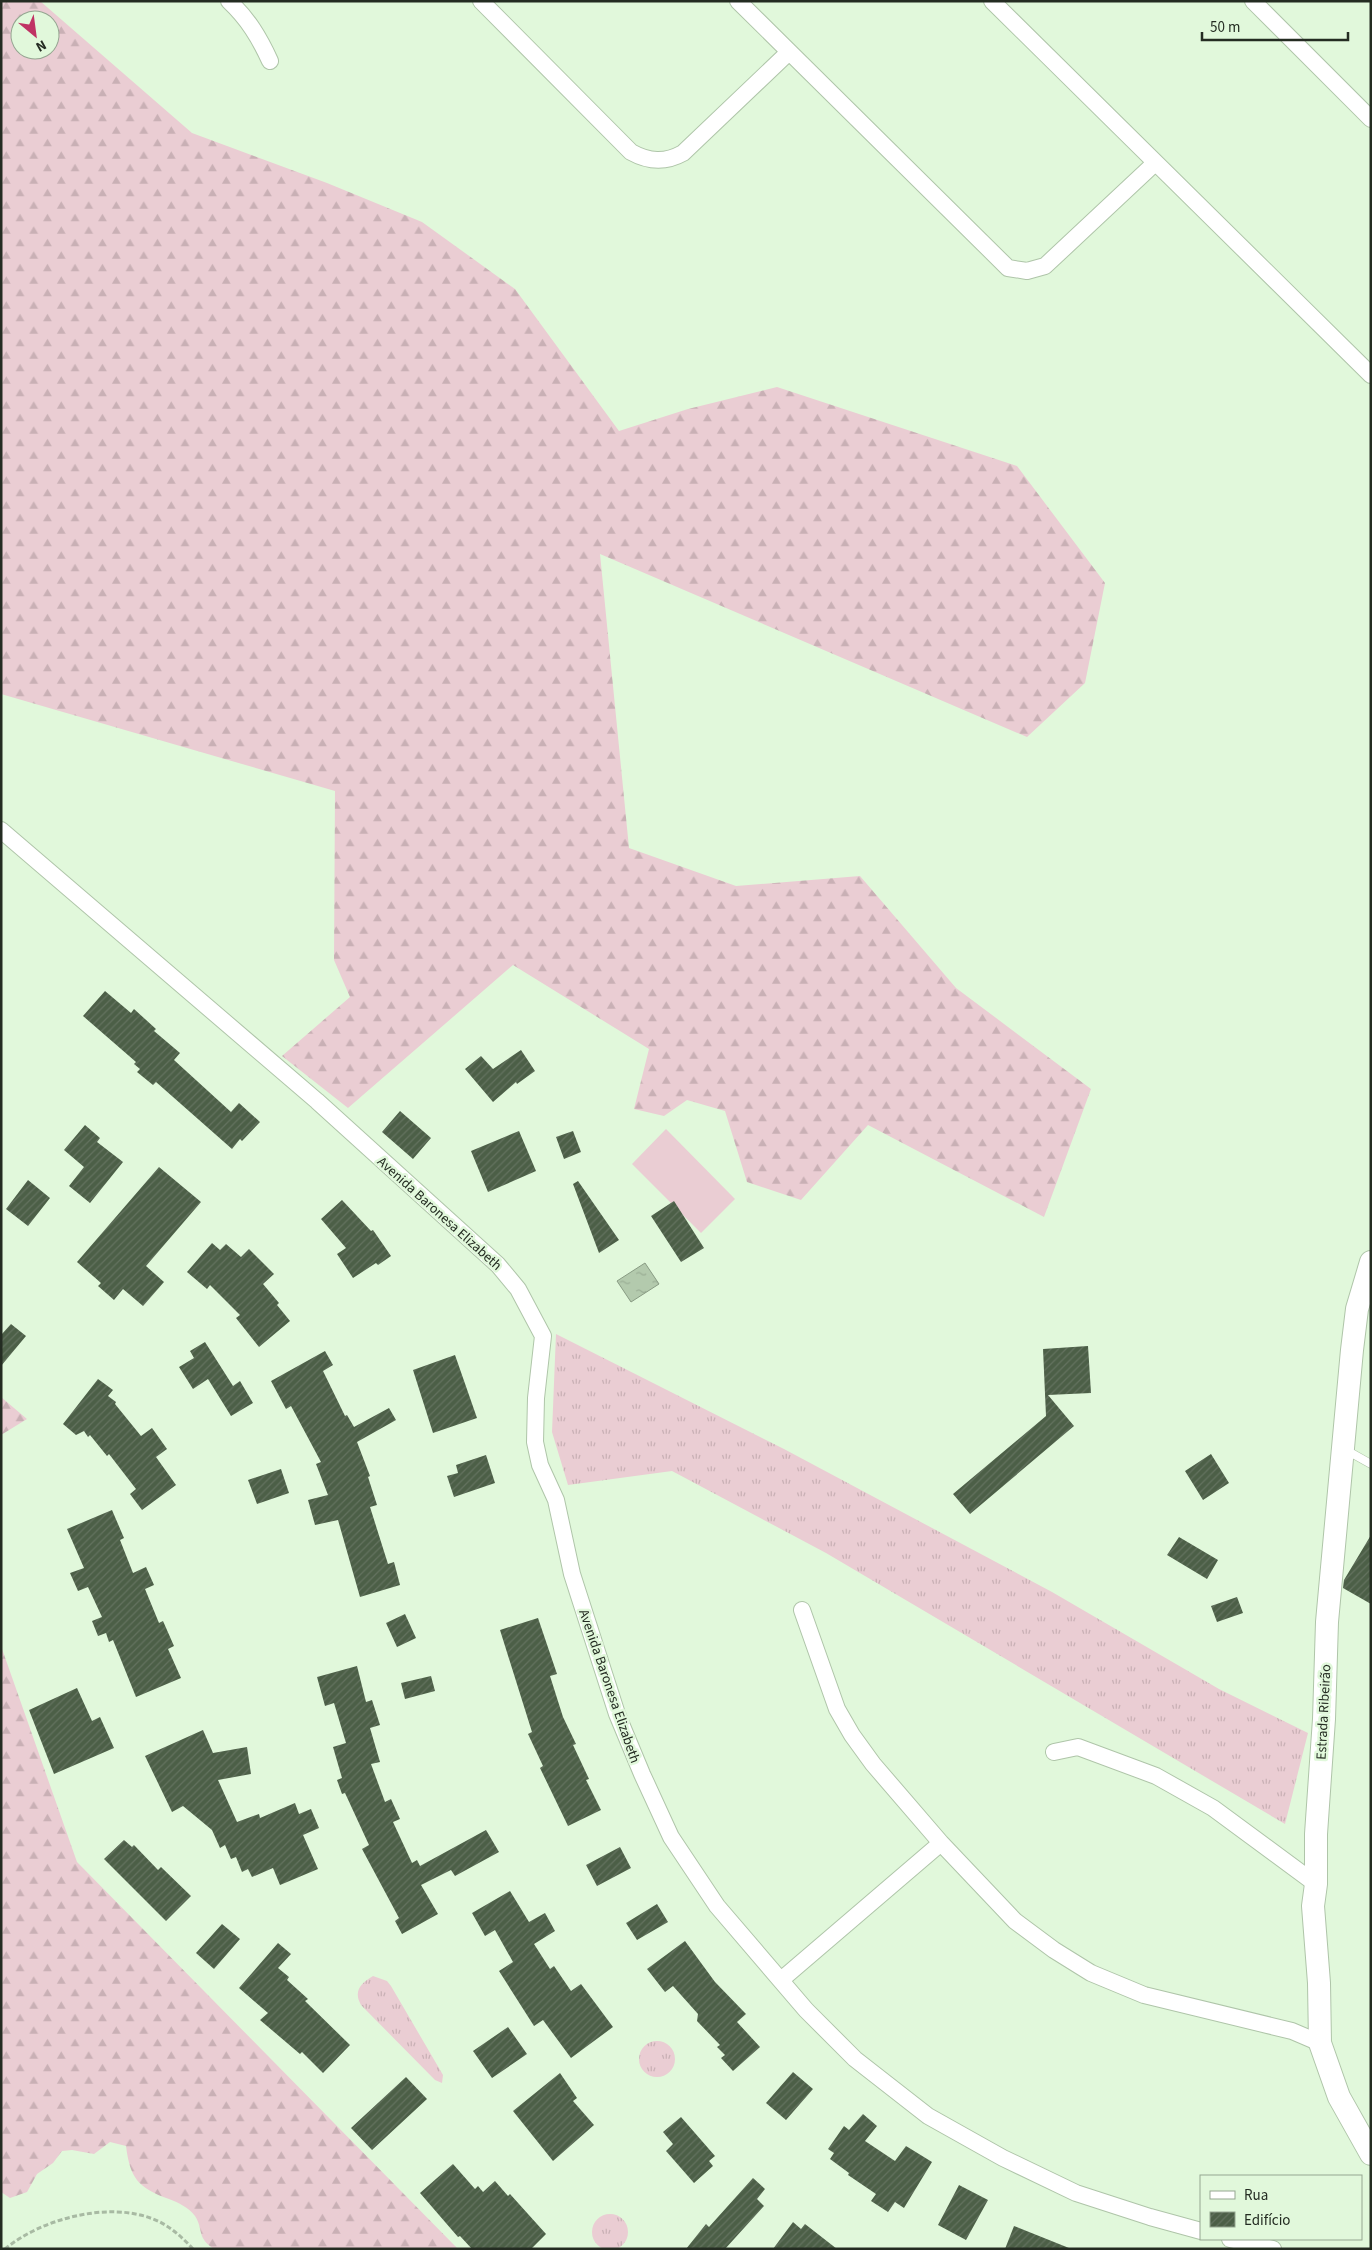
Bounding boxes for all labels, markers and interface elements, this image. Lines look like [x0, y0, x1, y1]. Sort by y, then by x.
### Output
north arrow [10, 10, 60, 60]
scale bar [1202, 10, 1348, 42]
text: 50 m [1210, 17, 1240, 38]
text: N [32, 34, 50, 56]
street label: Avenida Baronesa Elizabeth [373, 1152, 506, 1275]
street label: Avenida Baronesa Elizabeth [573, 1607, 645, 1766]
street label: Estrada Ribeirão [1312, 1664, 1336, 1760]
legend [1200, 2175, 1362, 2240]
text: Rua [1244, 2185, 1268, 2206]
text: Edifício [1244, 2210, 1291, 2231]

